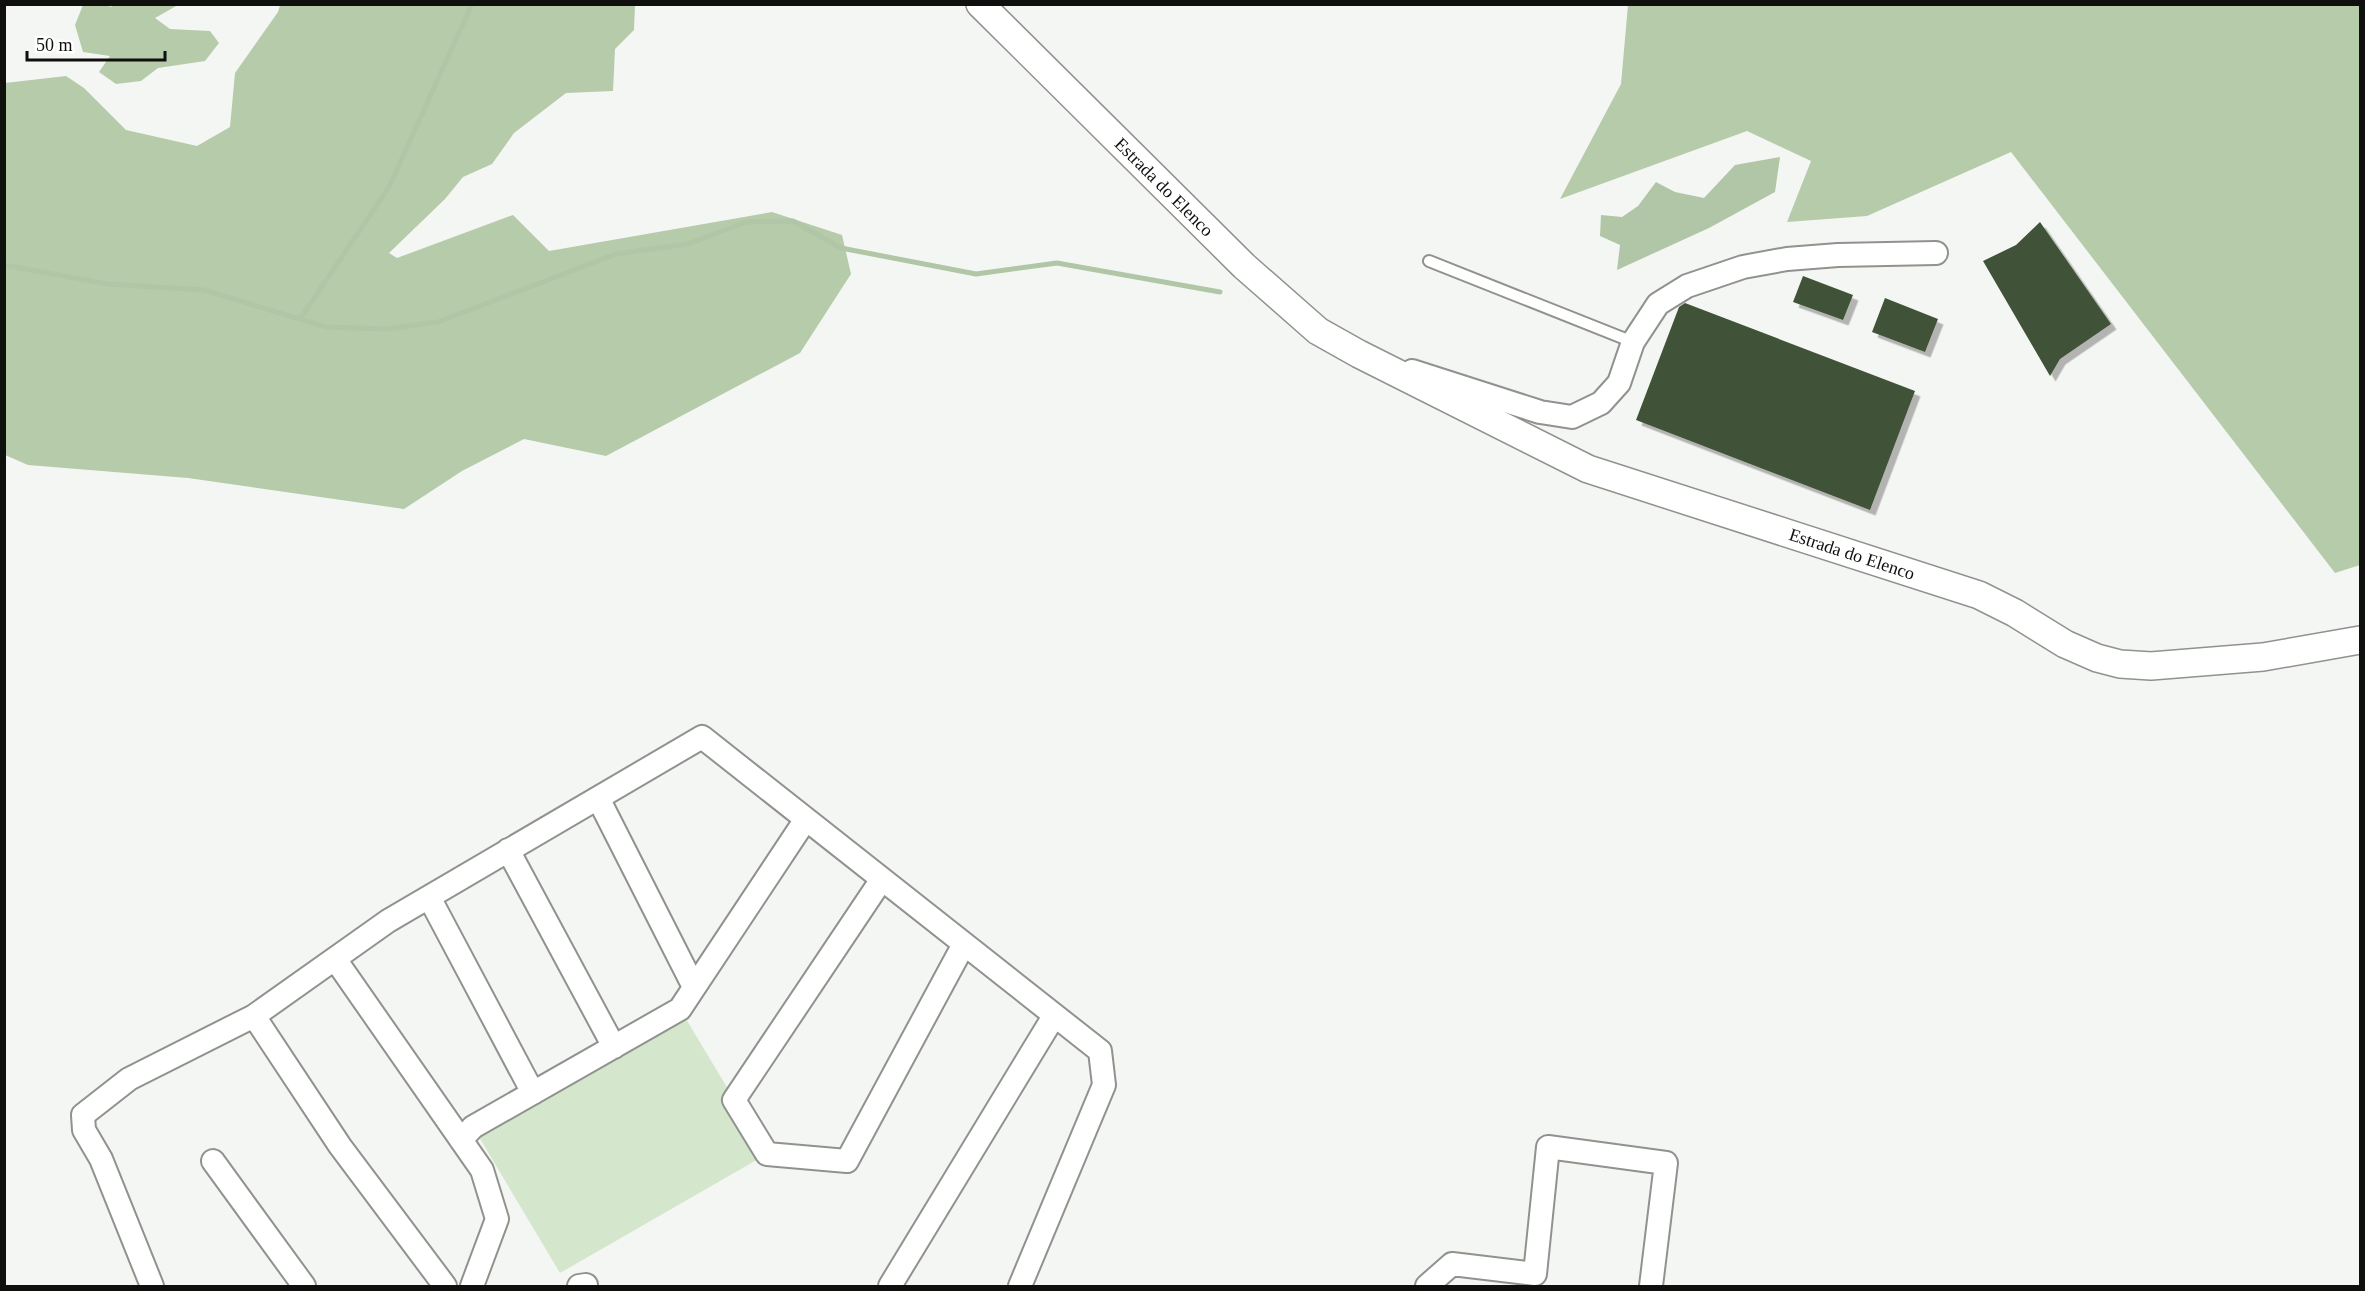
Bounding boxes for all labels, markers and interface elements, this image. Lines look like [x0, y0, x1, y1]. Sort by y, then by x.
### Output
scale bar [27, 24, 165, 62]
text: 50 m [36, 35, 73, 55]
street label: Estrada do Elenco [1111, 134, 1217, 240]
street label: Estrada do Elenco [1787, 524, 1917, 584]

